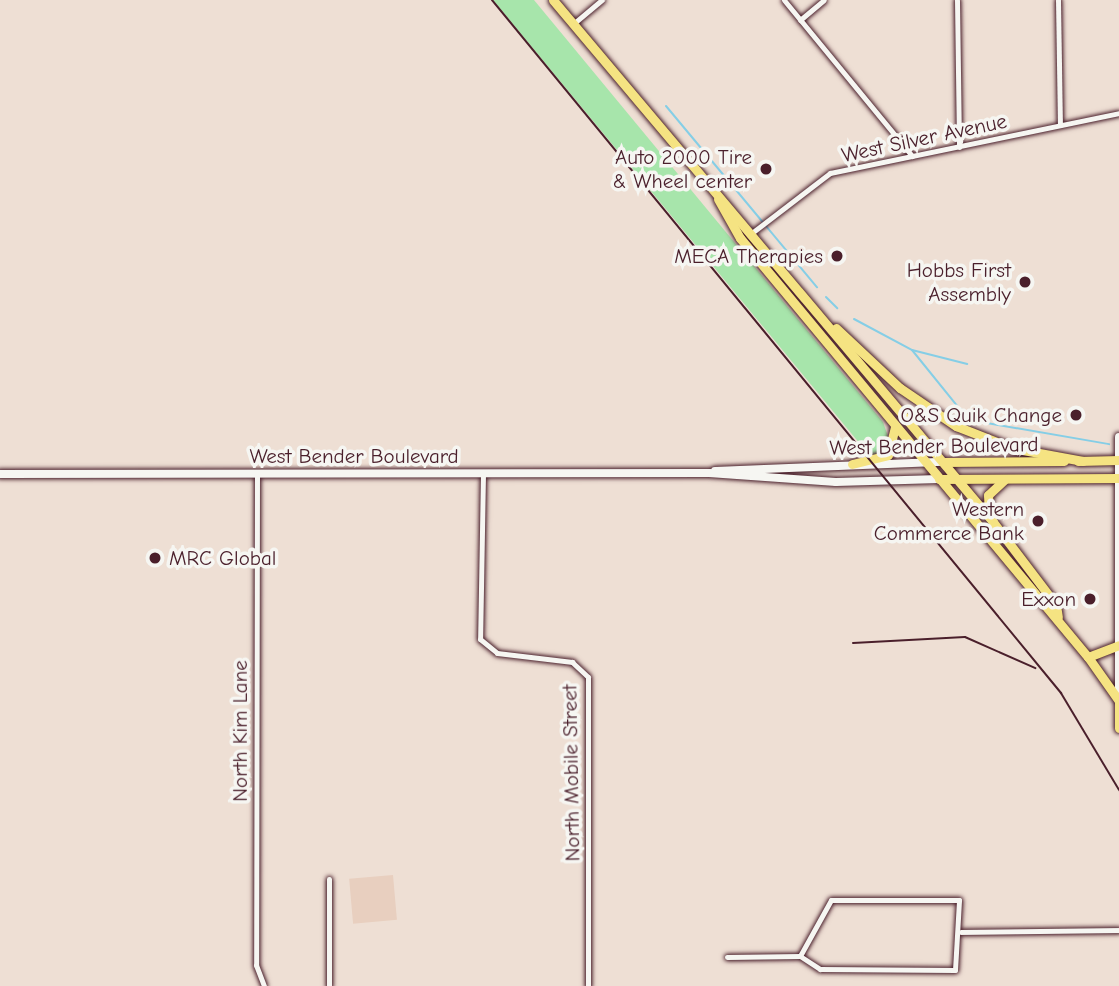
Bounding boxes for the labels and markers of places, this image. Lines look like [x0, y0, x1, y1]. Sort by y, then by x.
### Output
place label: Auto 2000 Tire & Wheel center [613, 144, 752, 194]
marker: Auto 2000 Tire & Wheel center [758, 161, 774, 177]
place label: MECA Therapies [674, 243, 823, 269]
marker: MECA Therapies [829, 248, 845, 264]
place label: Hobbs First Assembly [907, 257, 1011, 307]
marker: Hobbs First Assembly [1017, 274, 1033, 290]
place label: O&S Quik Change [901, 402, 1062, 428]
marker: O&S Quik Change [1068, 407, 1084, 423]
place label: Western Commerce Bank [874, 496, 1024, 546]
marker: Western Commerce Bank [1030, 513, 1046, 529]
place label: MRC Global [169, 545, 276, 571]
marker: MRC Global [147, 550, 163, 566]
place label: Exxon [1021, 586, 1076, 612]
marker: Exxon [1082, 591, 1098, 607]

